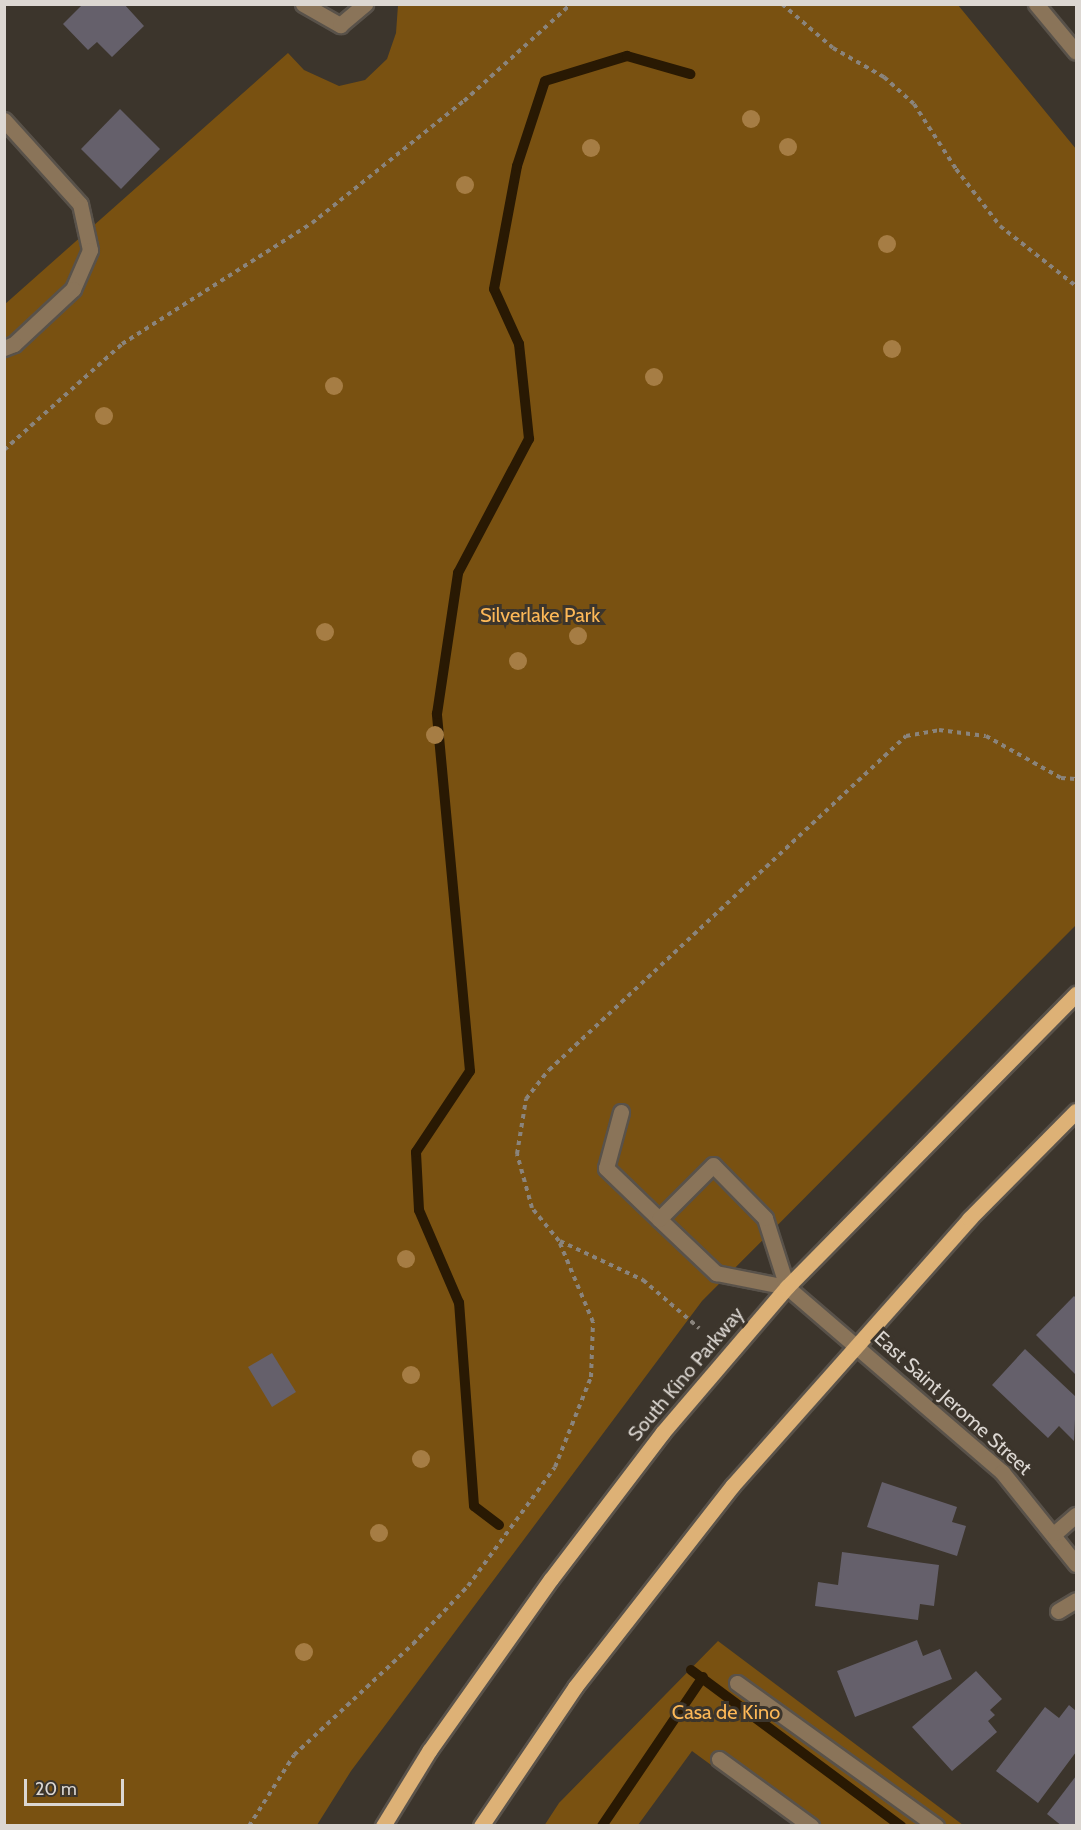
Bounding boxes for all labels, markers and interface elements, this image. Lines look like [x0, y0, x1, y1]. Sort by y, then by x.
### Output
park label: Silverlake Park [480, 603, 600, 627]
street label: South Kino Parkway [623, 1302, 749, 1446]
street label: East Saint Jerome Street [869, 1326, 1037, 1480]
park label: Casa de Kino [672, 1700, 780, 1724]
scale bar [27, 1767, 128, 1805]
text: 20 m [35, 1778, 77, 1800]

